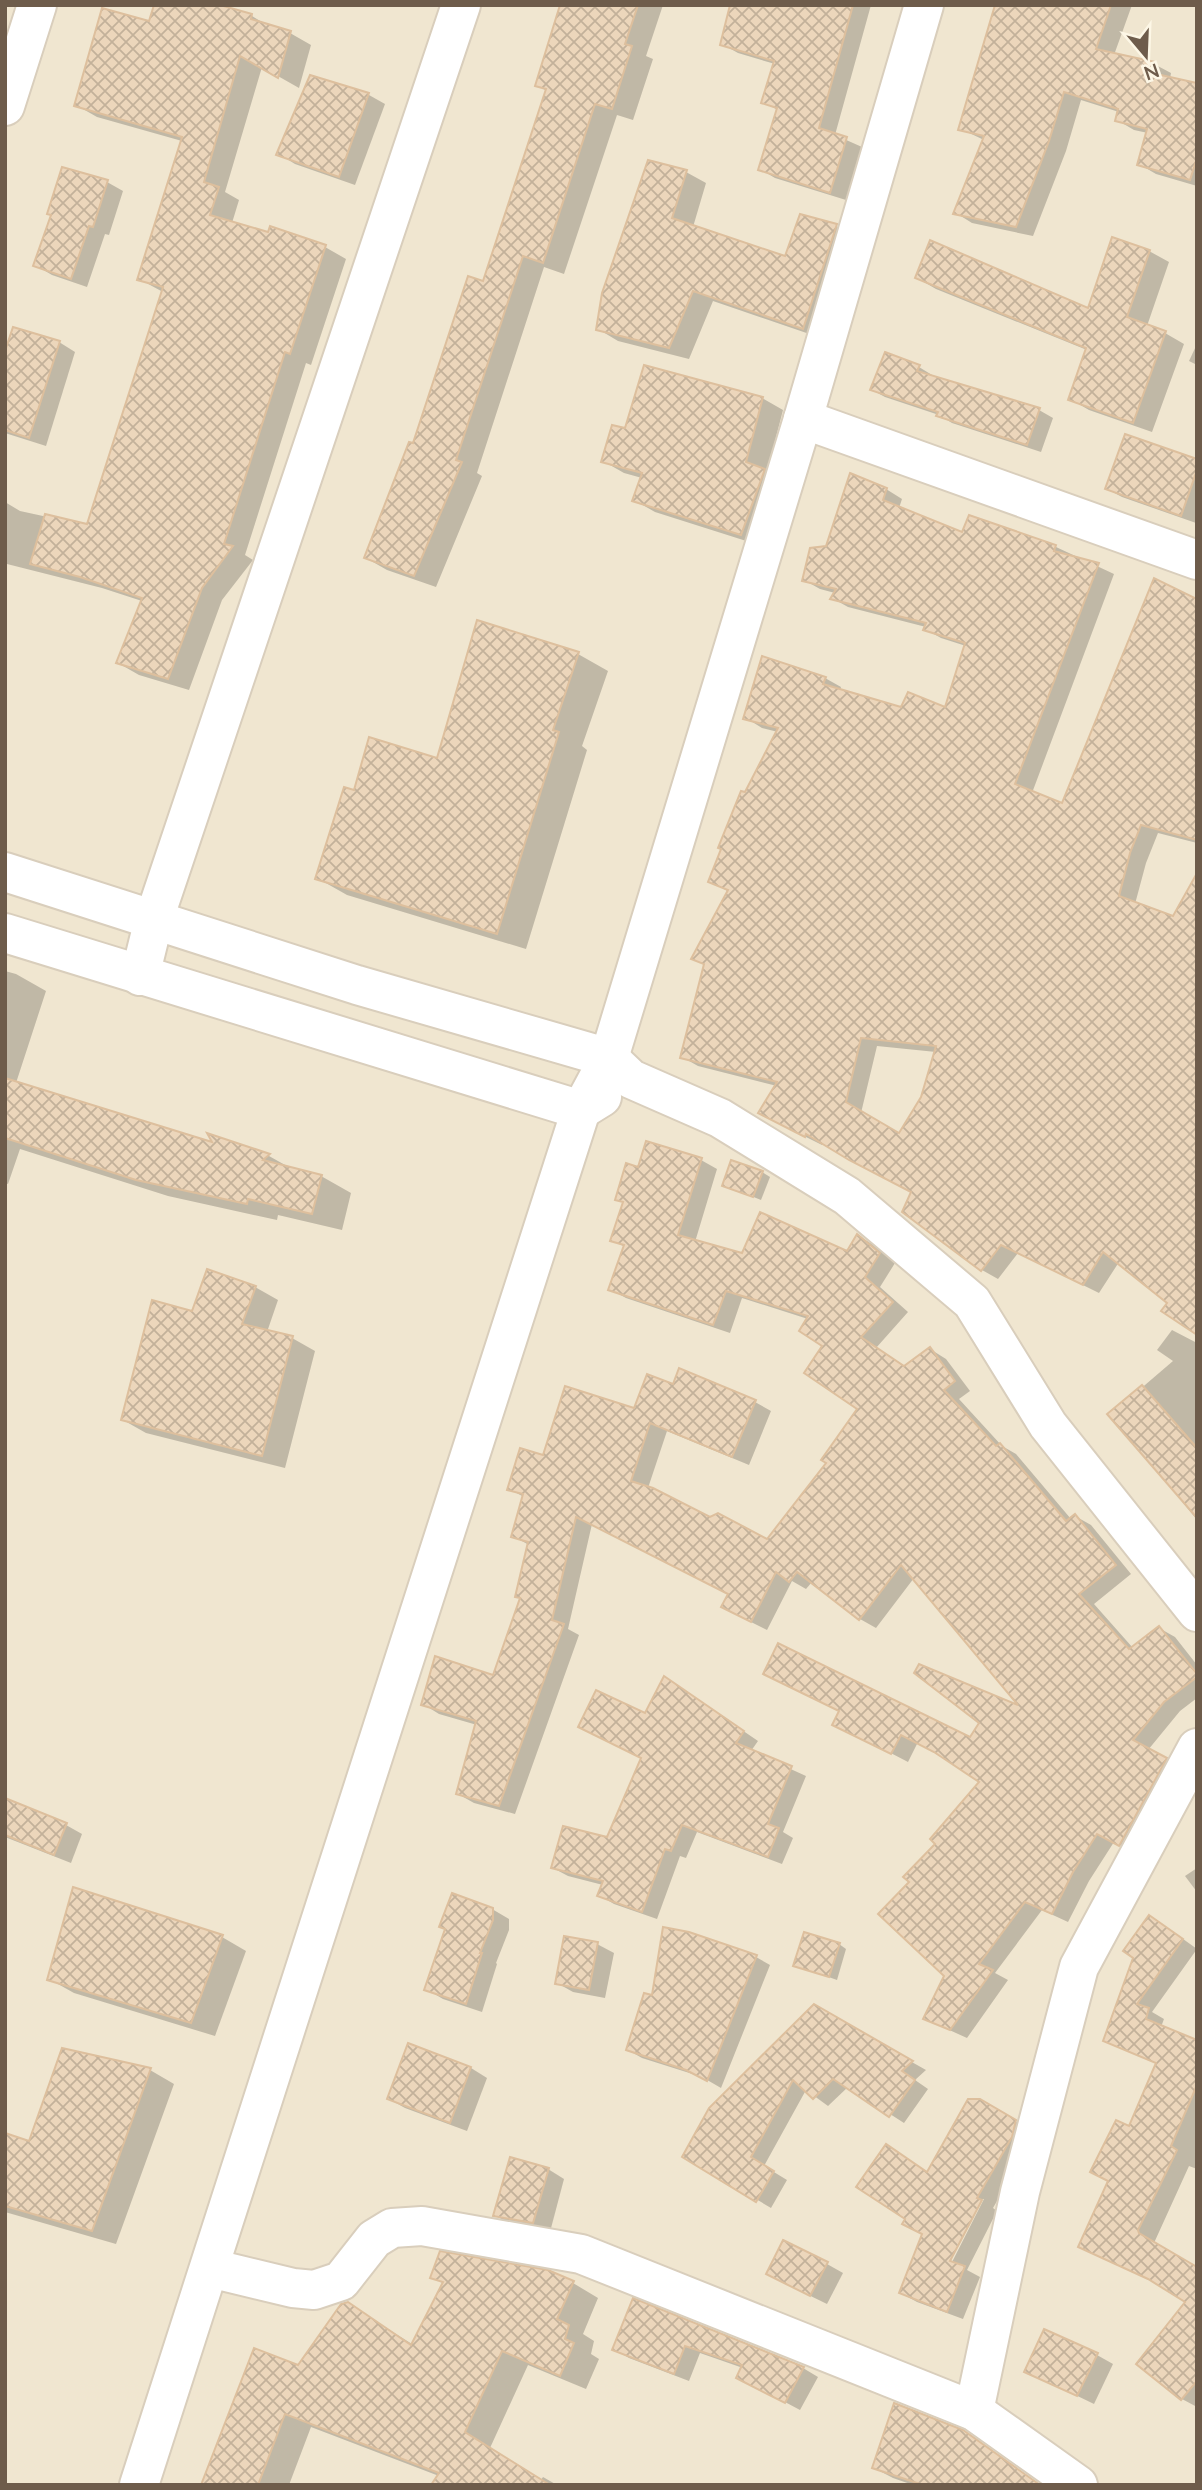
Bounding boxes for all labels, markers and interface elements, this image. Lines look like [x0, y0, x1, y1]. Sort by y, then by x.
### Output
north arrow [1111, 21, 1181, 91]
text: N [1141, 59, 1162, 86]

